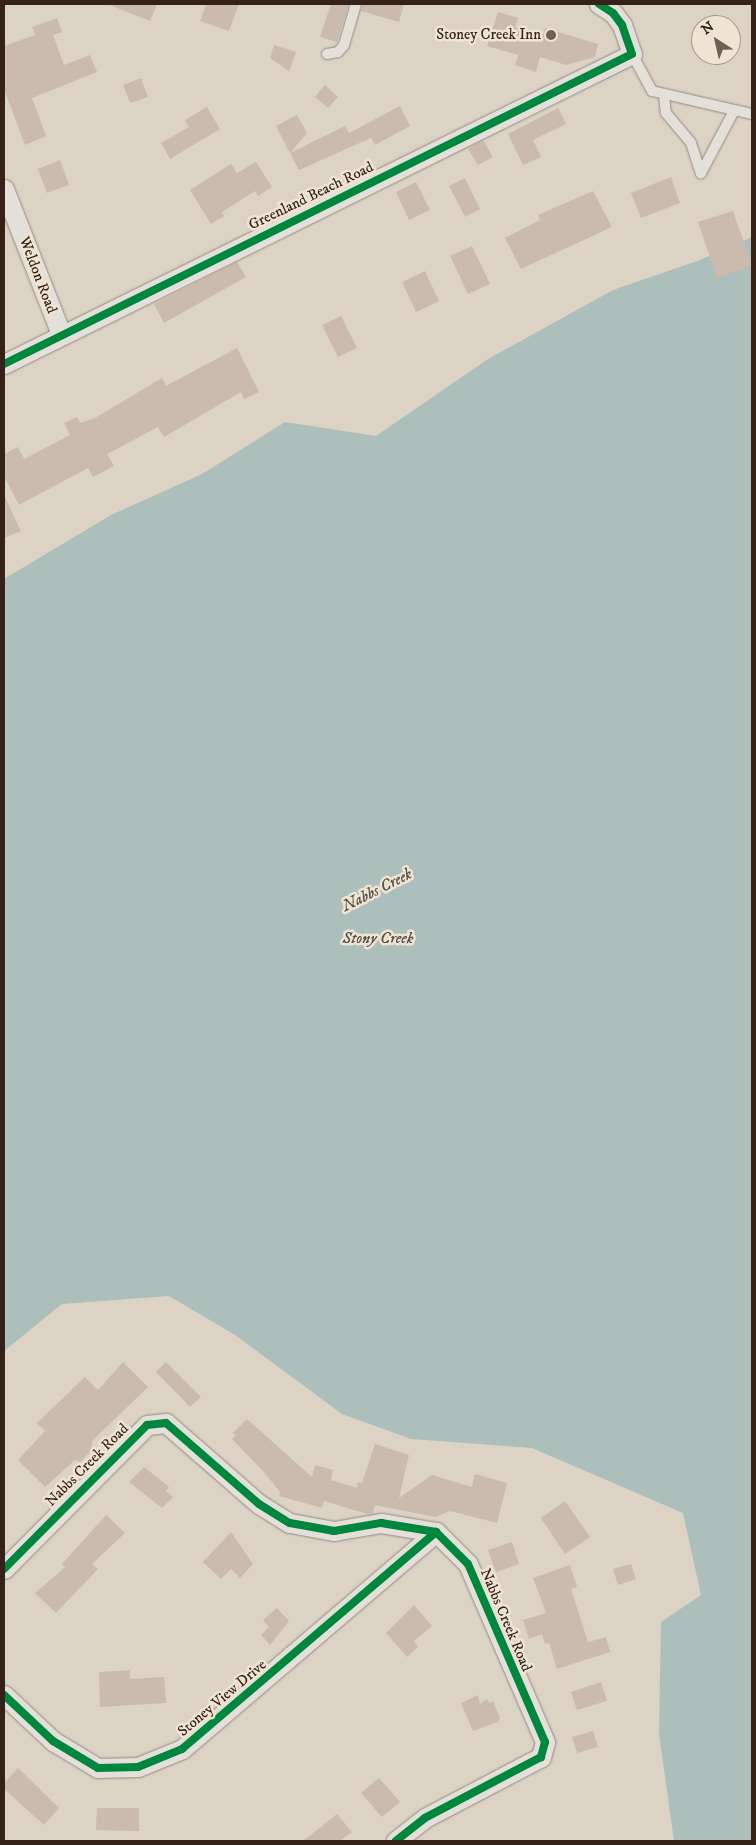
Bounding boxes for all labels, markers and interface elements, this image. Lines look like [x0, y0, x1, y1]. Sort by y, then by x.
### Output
north arrow [691, 15, 741, 65]
text: N [698, 18, 718, 39]
place label: Stoney Creek Inn [436, 26, 541, 44]
marker: Stoney Creek Inn [545, 29, 557, 41]
street label: Greenland Beach Road [246, 158, 376, 234]
street label: Weldon Road [15, 234, 61, 316]
water label: Nabbs Creek [339, 864, 415, 916]
water label: Stony Creek [343, 928, 413, 948]
street label: Nabbs Creek Road [42, 1420, 132, 1510]
street label: Nabbs Creek Road [476, 1566, 536, 1674]
street label: Stoney View Drive [174, 1656, 270, 1740]

